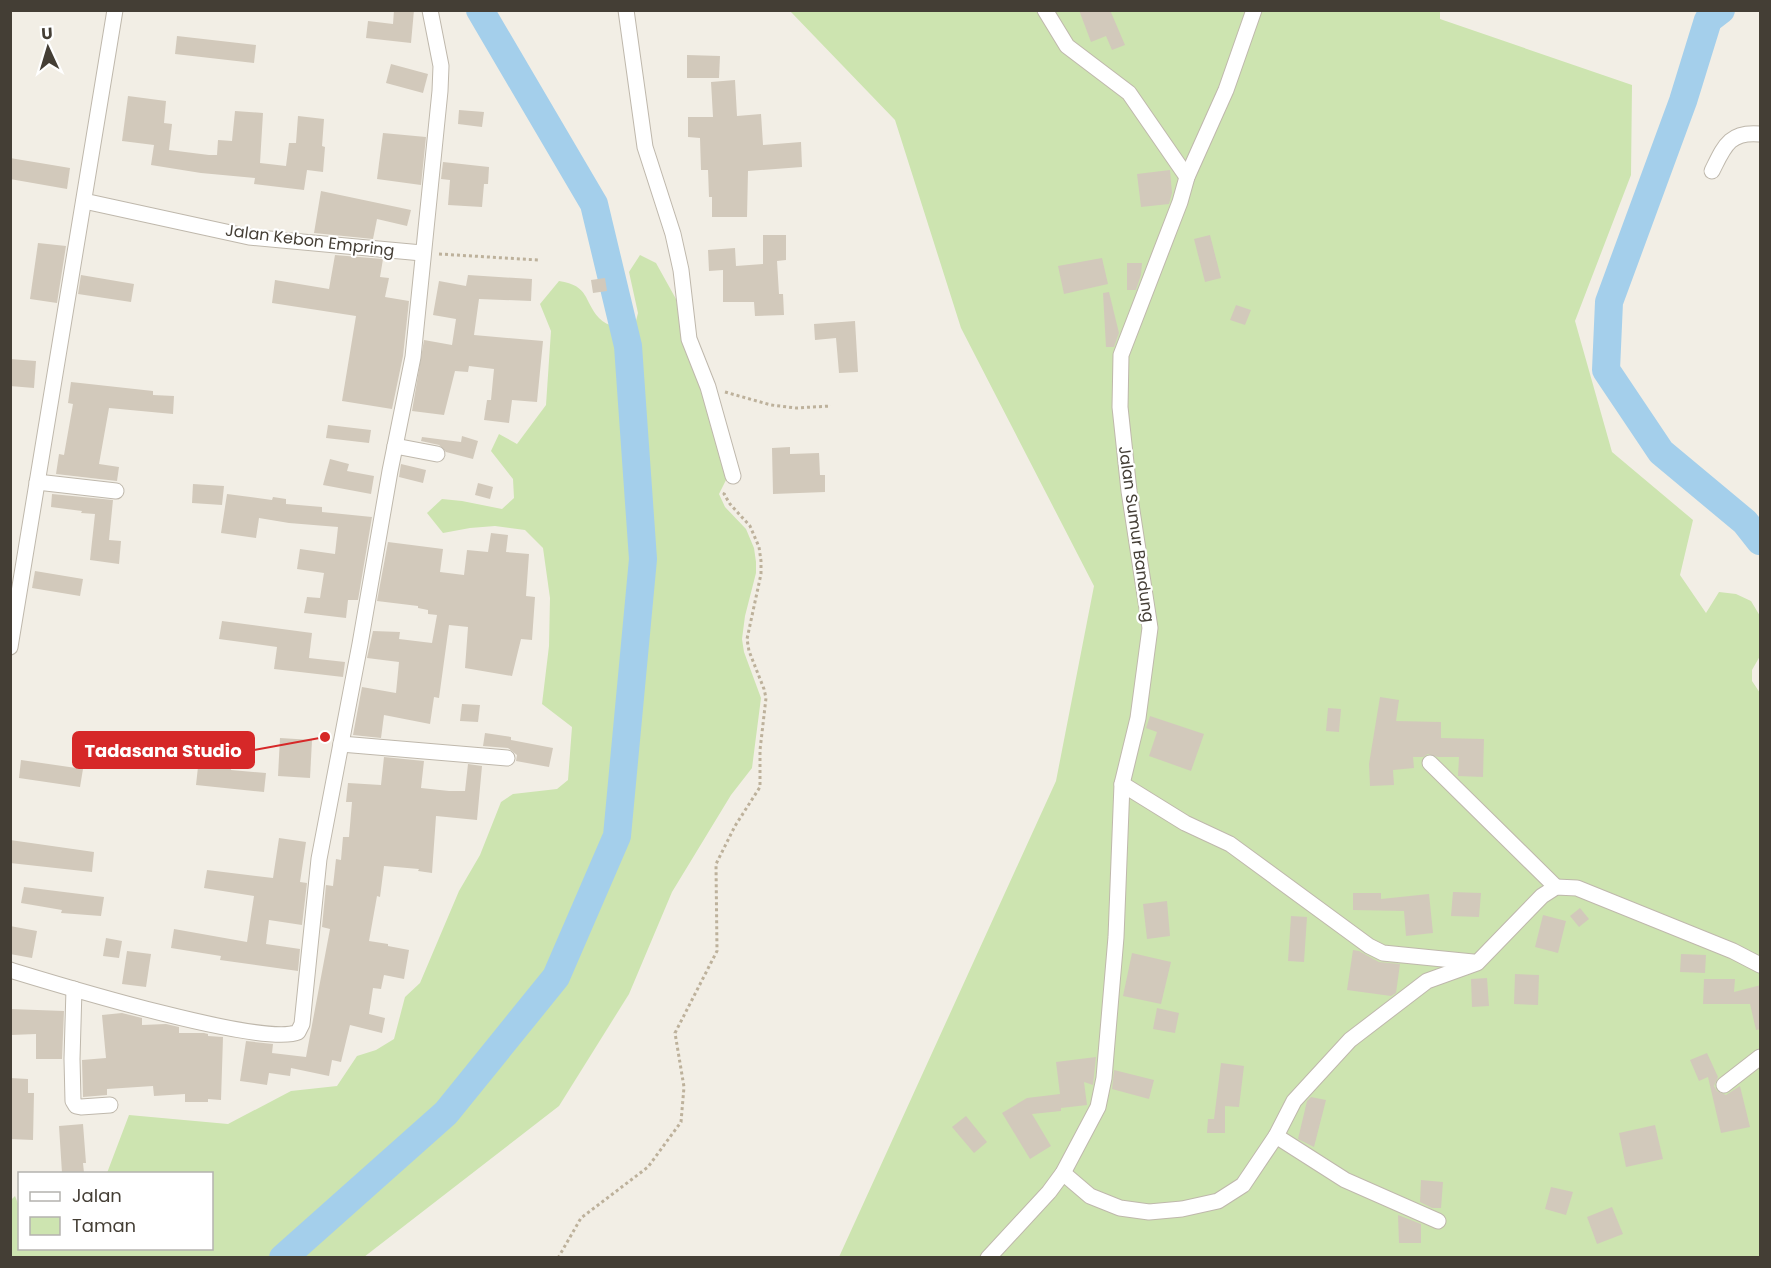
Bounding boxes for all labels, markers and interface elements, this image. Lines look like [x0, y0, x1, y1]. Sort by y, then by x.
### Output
north arrow [18, 18, 78, 78]
text: U [41, 22, 53, 45]
street label: Jalan Kebon Empring [224, 219, 396, 262]
street label: Jalan Sumur Bandung [1113, 444, 1160, 624]
callout: Tadasana Studio [73, 732, 254, 768]
text: Tadasana Studio [84, 738, 242, 763]
legend [18, 1172, 213, 1250]
text: Jalan [72, 1183, 122, 1208]
text: Taman [72, 1213, 136, 1238]

